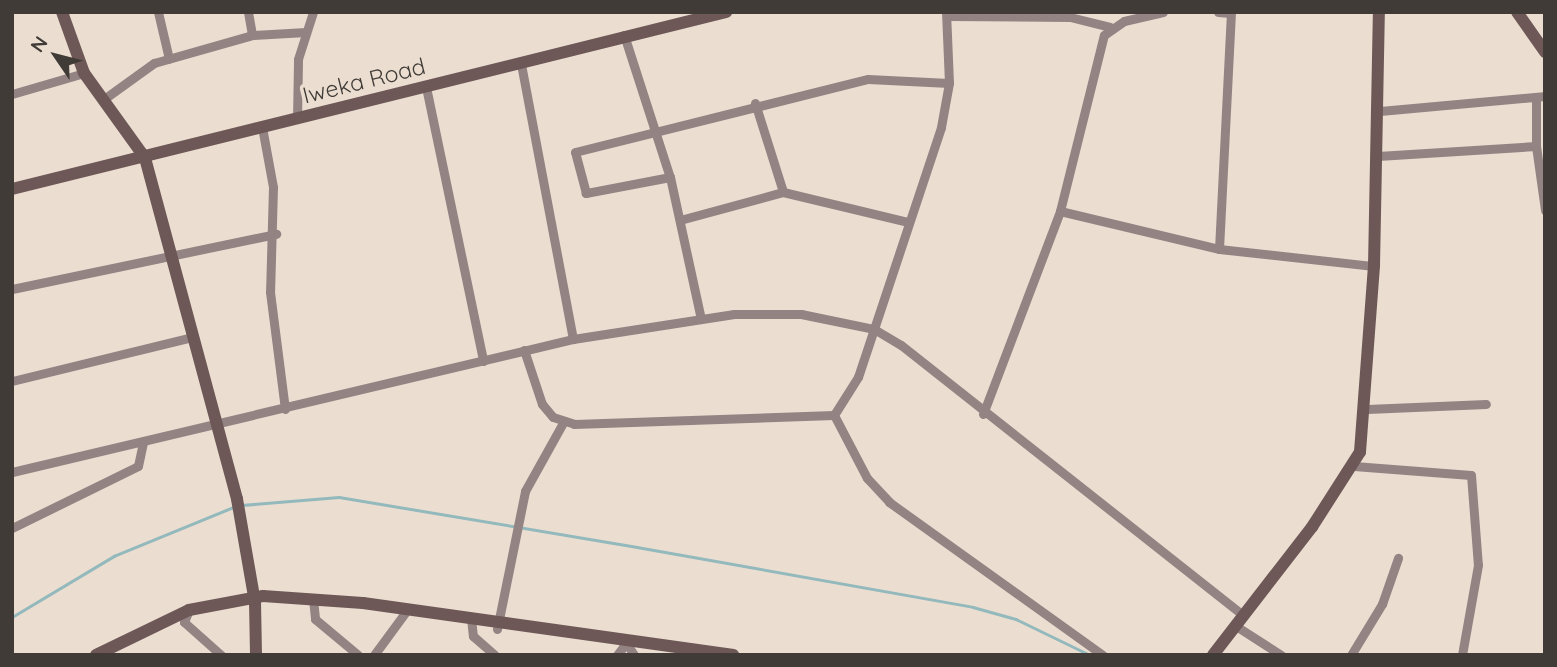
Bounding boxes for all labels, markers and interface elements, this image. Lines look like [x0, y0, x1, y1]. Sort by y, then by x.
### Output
north arrow [21, 21, 91, 91]
text: N [25, 31, 53, 57]
street label: Iweka Road [300, 52, 428, 110]

